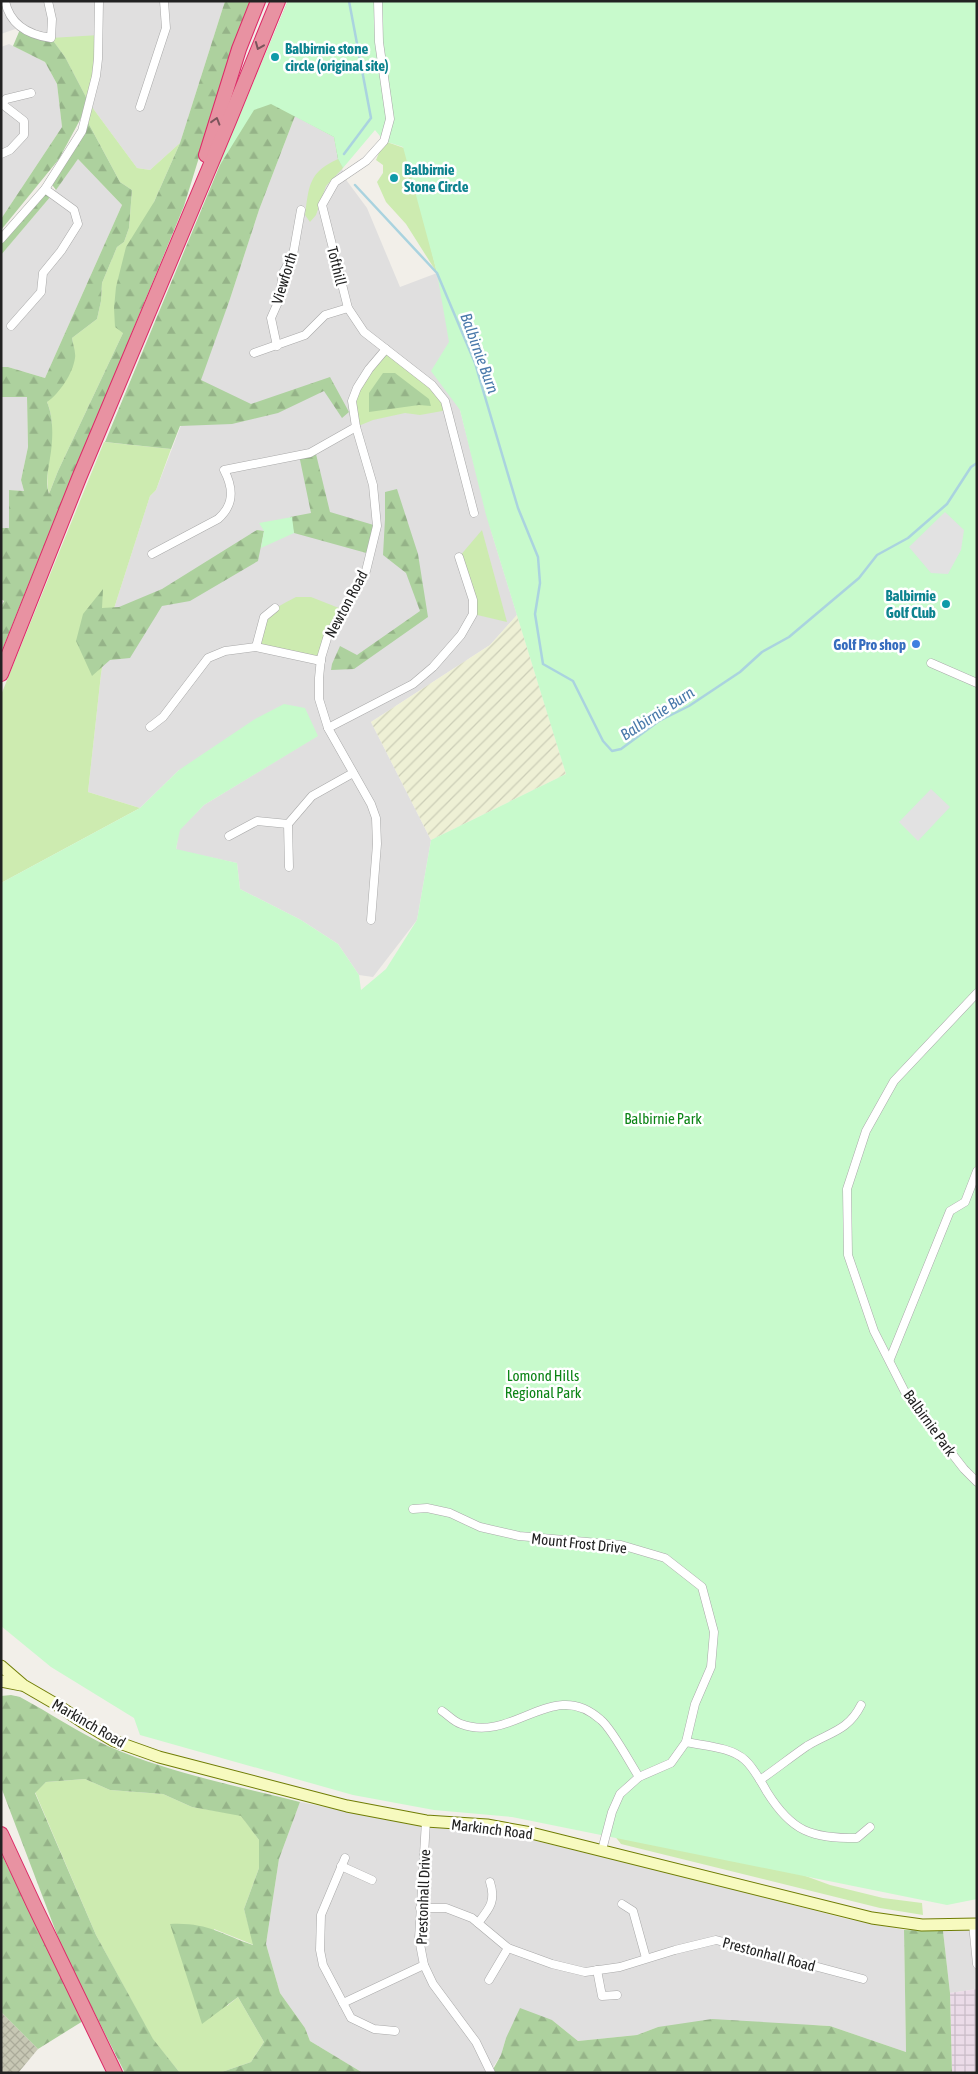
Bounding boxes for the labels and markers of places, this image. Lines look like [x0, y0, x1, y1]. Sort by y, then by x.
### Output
place label: Balbirnie stone circle (original site) [285, 40, 389, 74]
marker: Balbirnie stone circle (original site) [269, 51, 281, 63]
place label: Balbirnie Stone Circle [404, 161, 469, 195]
marker: Balbirnie Stone Circle [388, 172, 400, 184]
place label: Balbirnie Golf Club [885, 587, 936, 621]
marker: Balbirnie Golf Club [940, 598, 952, 610]
place label: Golf Pro shop [833, 636, 906, 653]
marker: Golf Pro shop [910, 638, 922, 650]

